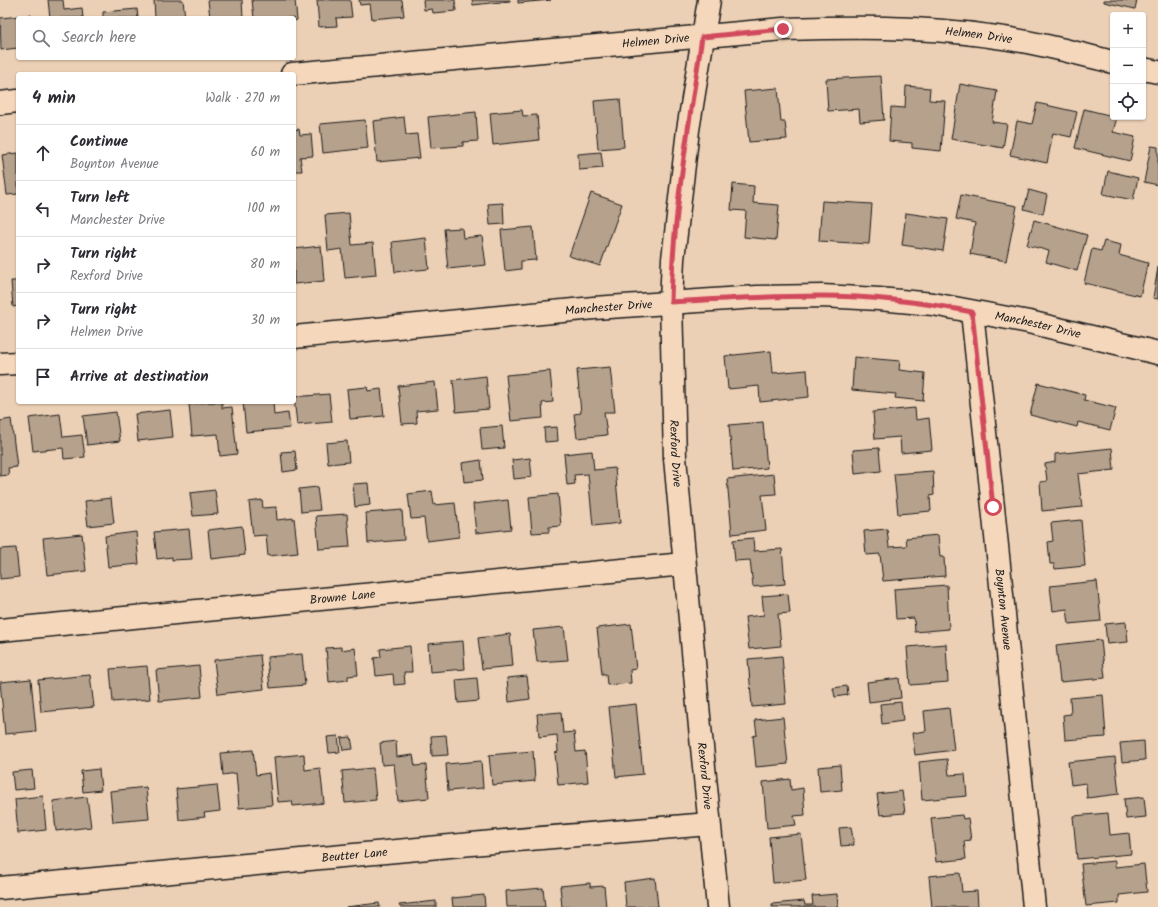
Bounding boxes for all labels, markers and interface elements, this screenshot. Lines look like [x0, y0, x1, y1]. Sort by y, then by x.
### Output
map controls [1110, 12, 1146, 120]
button: + [1110, 12, 1146, 48]
search box [16, 16, 296, 60]
route end [774, 20, 792, 38]
street label: Helmen Drive [944, 22, 1014, 49]
text: Search here [62, 26, 136, 50]
icon: search [30, 27, 52, 49]
street label: Helmen Drive [621, 28, 691, 53]
button: − [1110, 48, 1146, 84]
button: locate [1110, 84, 1146, 120]
text: 4 min [32, 85, 76, 112]
text: Walk · 270 m [205, 88, 280, 109]
text: Continue [70, 130, 128, 154]
icon: ahead [32, 142, 54, 164]
text: 60 m [251, 142, 280, 163]
text: Boynton Avenue [70, 154, 159, 175]
text: Turn left [70, 186, 130, 210]
icon: left [32, 198, 54, 220]
text: 100 m [247, 198, 280, 219]
text: Manchester Drive [70, 210, 165, 231]
text: Turn right [70, 242, 137, 266]
icon: right [32, 254, 54, 276]
text: 80 m [250, 254, 280, 275]
text: Rexford Drive [70, 266, 143, 287]
street label: Manchester Drive [564, 295, 654, 320]
text: Turn right [70, 298, 137, 322]
street label: Manchester Drive [993, 306, 1083, 344]
icon: right [32, 310, 54, 332]
text: 30 m [251, 310, 280, 331]
text: Helmen Drive [70, 322, 143, 343]
text: Arrive at destination [70, 365, 209, 389]
icon: arrive [32, 366, 54, 388]
street label: Rexford Drive [665, 419, 687, 488]
route start [984, 498, 1002, 516]
street label: Boynton Avenue [990, 568, 1017, 652]
street label: Browne Lane [309, 584, 377, 610]
street label: Rexford Drive [692, 741, 718, 811]
street label: Beutter Lane [321, 842, 389, 867]

